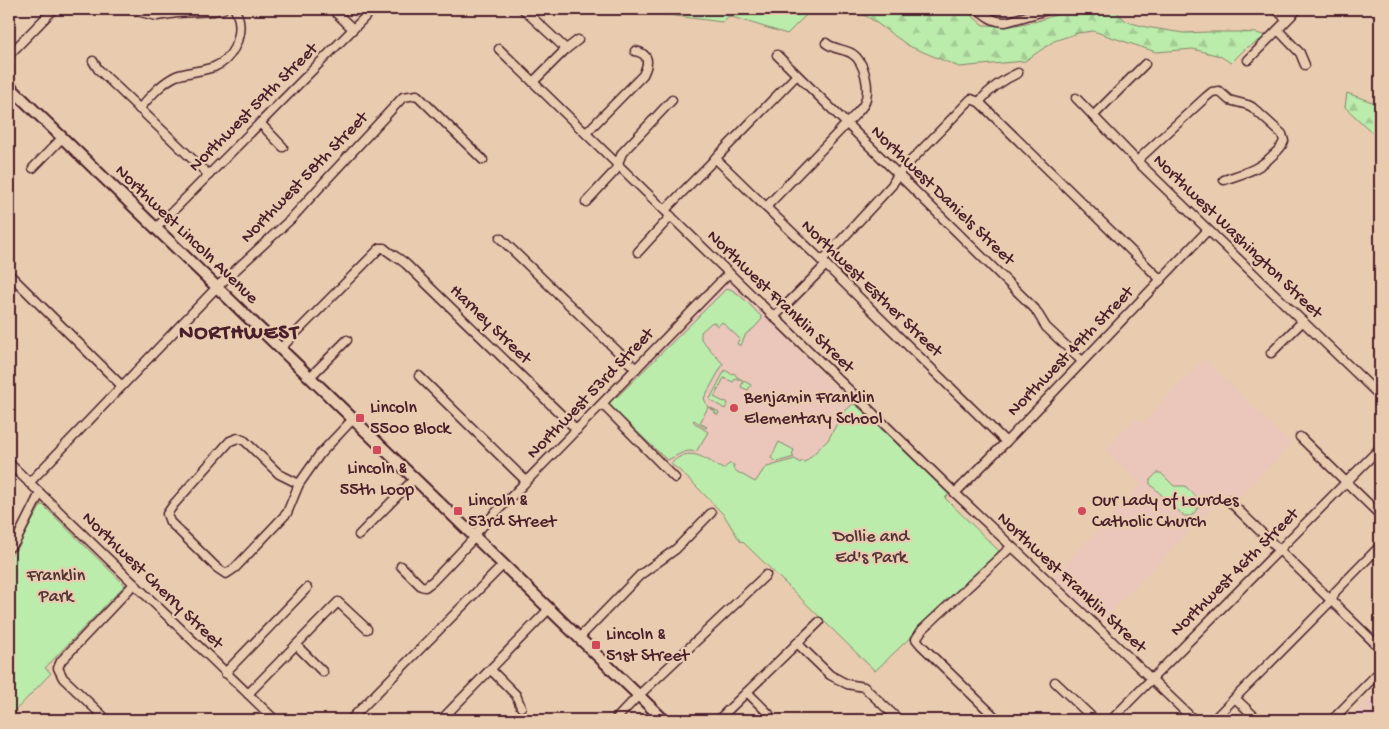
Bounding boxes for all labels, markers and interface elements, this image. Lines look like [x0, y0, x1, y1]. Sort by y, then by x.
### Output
street label: Northwest 59th Street [185, 38, 324, 177]
street label: Northwest 58th Street [237, 107, 374, 248]
street label: Northwest Daniels Street [866, 122, 1020, 271]
street label: Northwest Washington Street [1148, 150, 1327, 325]
street label: Northwest Lincoln Avenue [110, 161, 263, 310]
street label: Northwest Esther Street [796, 216, 947, 363]
street label: Northwest Franklin Street [702, 226, 859, 379]
street label: Harney Street [445, 281, 536, 370]
street label: Northwest 49th Street [1003, 281, 1140, 421]
district label: NORTHWEST [179, 321, 300, 347]
street label: Northwest 53rd Street [523, 323, 660, 464]
place label: Benjamin Franklin Elementary School [743, 388, 883, 430]
place label: Lincoln 5500 Block [370, 398, 452, 440]
marker: Benjamin Franklin Elementary School [728, 402, 740, 414]
marker: Lincoln 5500 Block [354, 412, 366, 424]
marker: Lincoln & 55th Loop [371, 444, 383, 456]
place label: Lincoln & 55th Loop [340, 459, 414, 501]
place label: Lincoln & 53rd Street [468, 491, 558, 533]
place label: Our Lady of Lourdes Catholic Church [1092, 491, 1240, 533]
street label: Northwest 46th Street [1166, 503, 1305, 642]
marker: Lincoln & 53rd Street [452, 505, 464, 517]
marker: Our Lady of Lourdes Catholic Church [1076, 505, 1088, 517]
street label: Northwest Cherry Street [77, 508, 228, 655]
street label: Northwest Franklin Street [992, 508, 1151, 659]
park label: Dollie and Ed's Park [832, 527, 910, 569]
park label: Franklin Park [26, 566, 86, 608]
place label: Lincoln & 51st Street [606, 625, 691, 667]
marker: Lincoln & 51st Street [590, 639, 602, 651]

